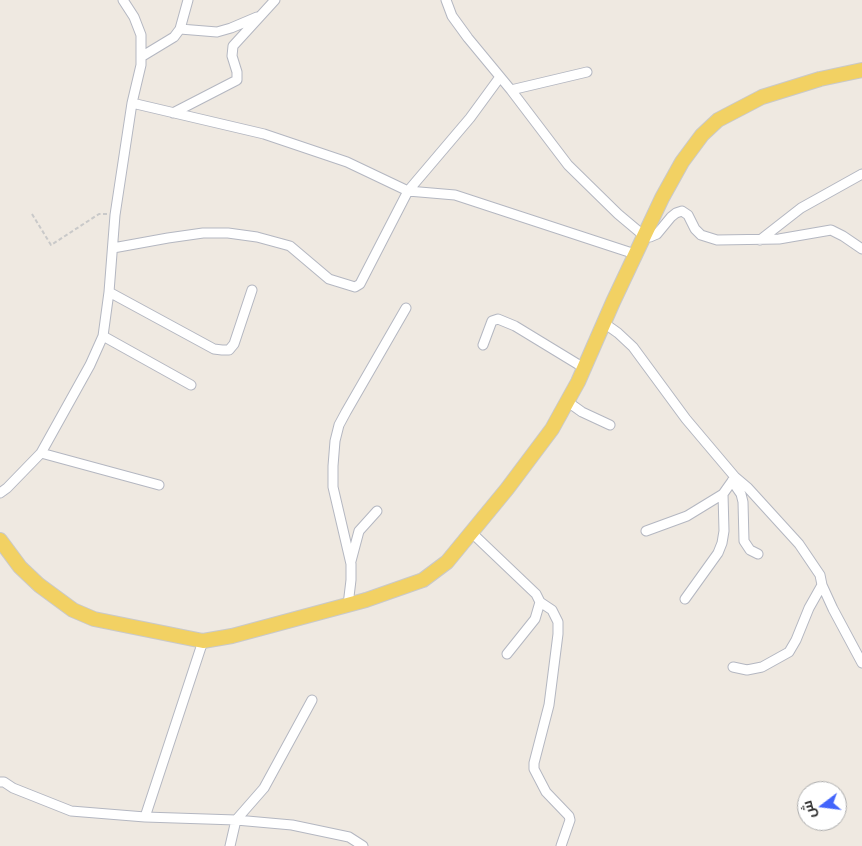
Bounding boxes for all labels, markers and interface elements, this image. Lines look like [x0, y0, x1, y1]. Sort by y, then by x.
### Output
north arrow [797, 781, 847, 831]
text: ش [797, 799, 819, 821]

